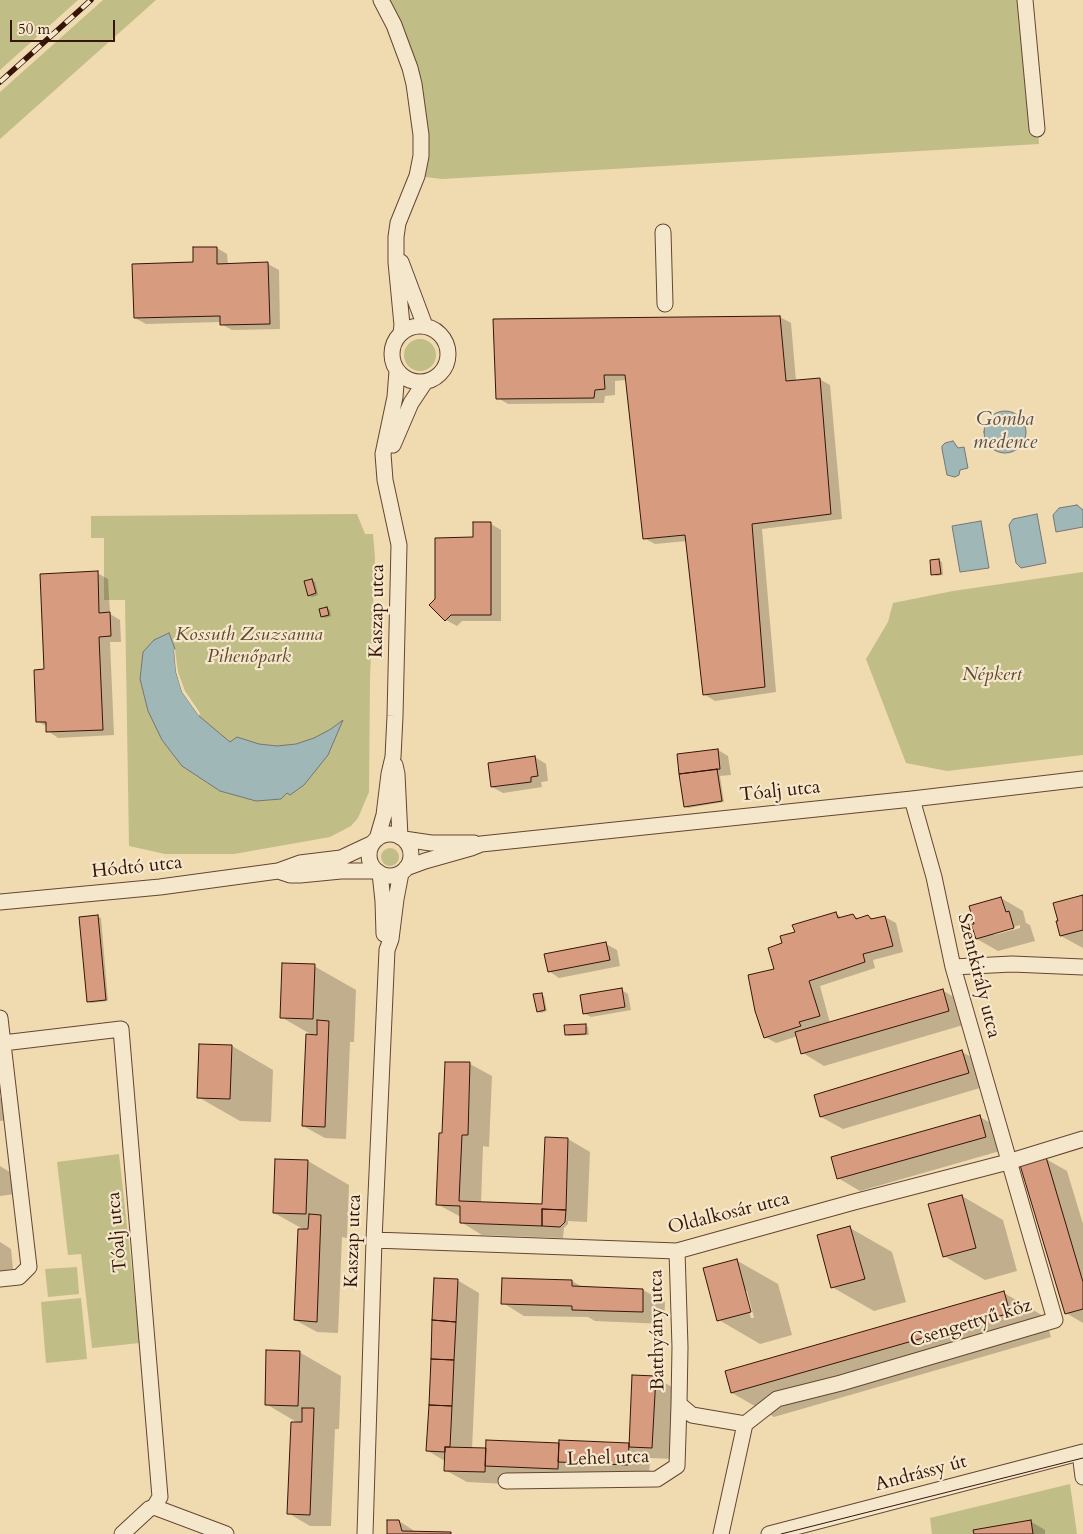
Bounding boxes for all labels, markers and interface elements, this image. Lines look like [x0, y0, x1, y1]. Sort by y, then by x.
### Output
scale bar [12, 10, 118, 42]
text: 50 m [18, 19, 50, 39]
water label: Gomba medence [973, 408, 1037, 455]
street label: Kaszap utca [366, 564, 390, 658]
park label: Kossuth Zsuzsanna Pihenőpark [175, 625, 323, 669]
park label: Népkert [962, 665, 1022, 687]
street label: Tóalj utca [739, 776, 821, 808]
street label: Hódtó utca [91, 852, 183, 884]
street label: Szentkirály utca [952, 911, 1004, 1041]
street label: Oldalkosár utca [666, 1188, 792, 1240]
street label: Tóalj utca [103, 1191, 133, 1273]
street label: Kaszap utca [341, 1194, 367, 1288]
street label: Batthyány utca [646, 1269, 670, 1391]
street label: Csengettyű köz [907, 1295, 1035, 1353]
street label: Lehel utca [566, 1446, 650, 1472]
street label: Andrássy út [873, 1451, 969, 1497]

